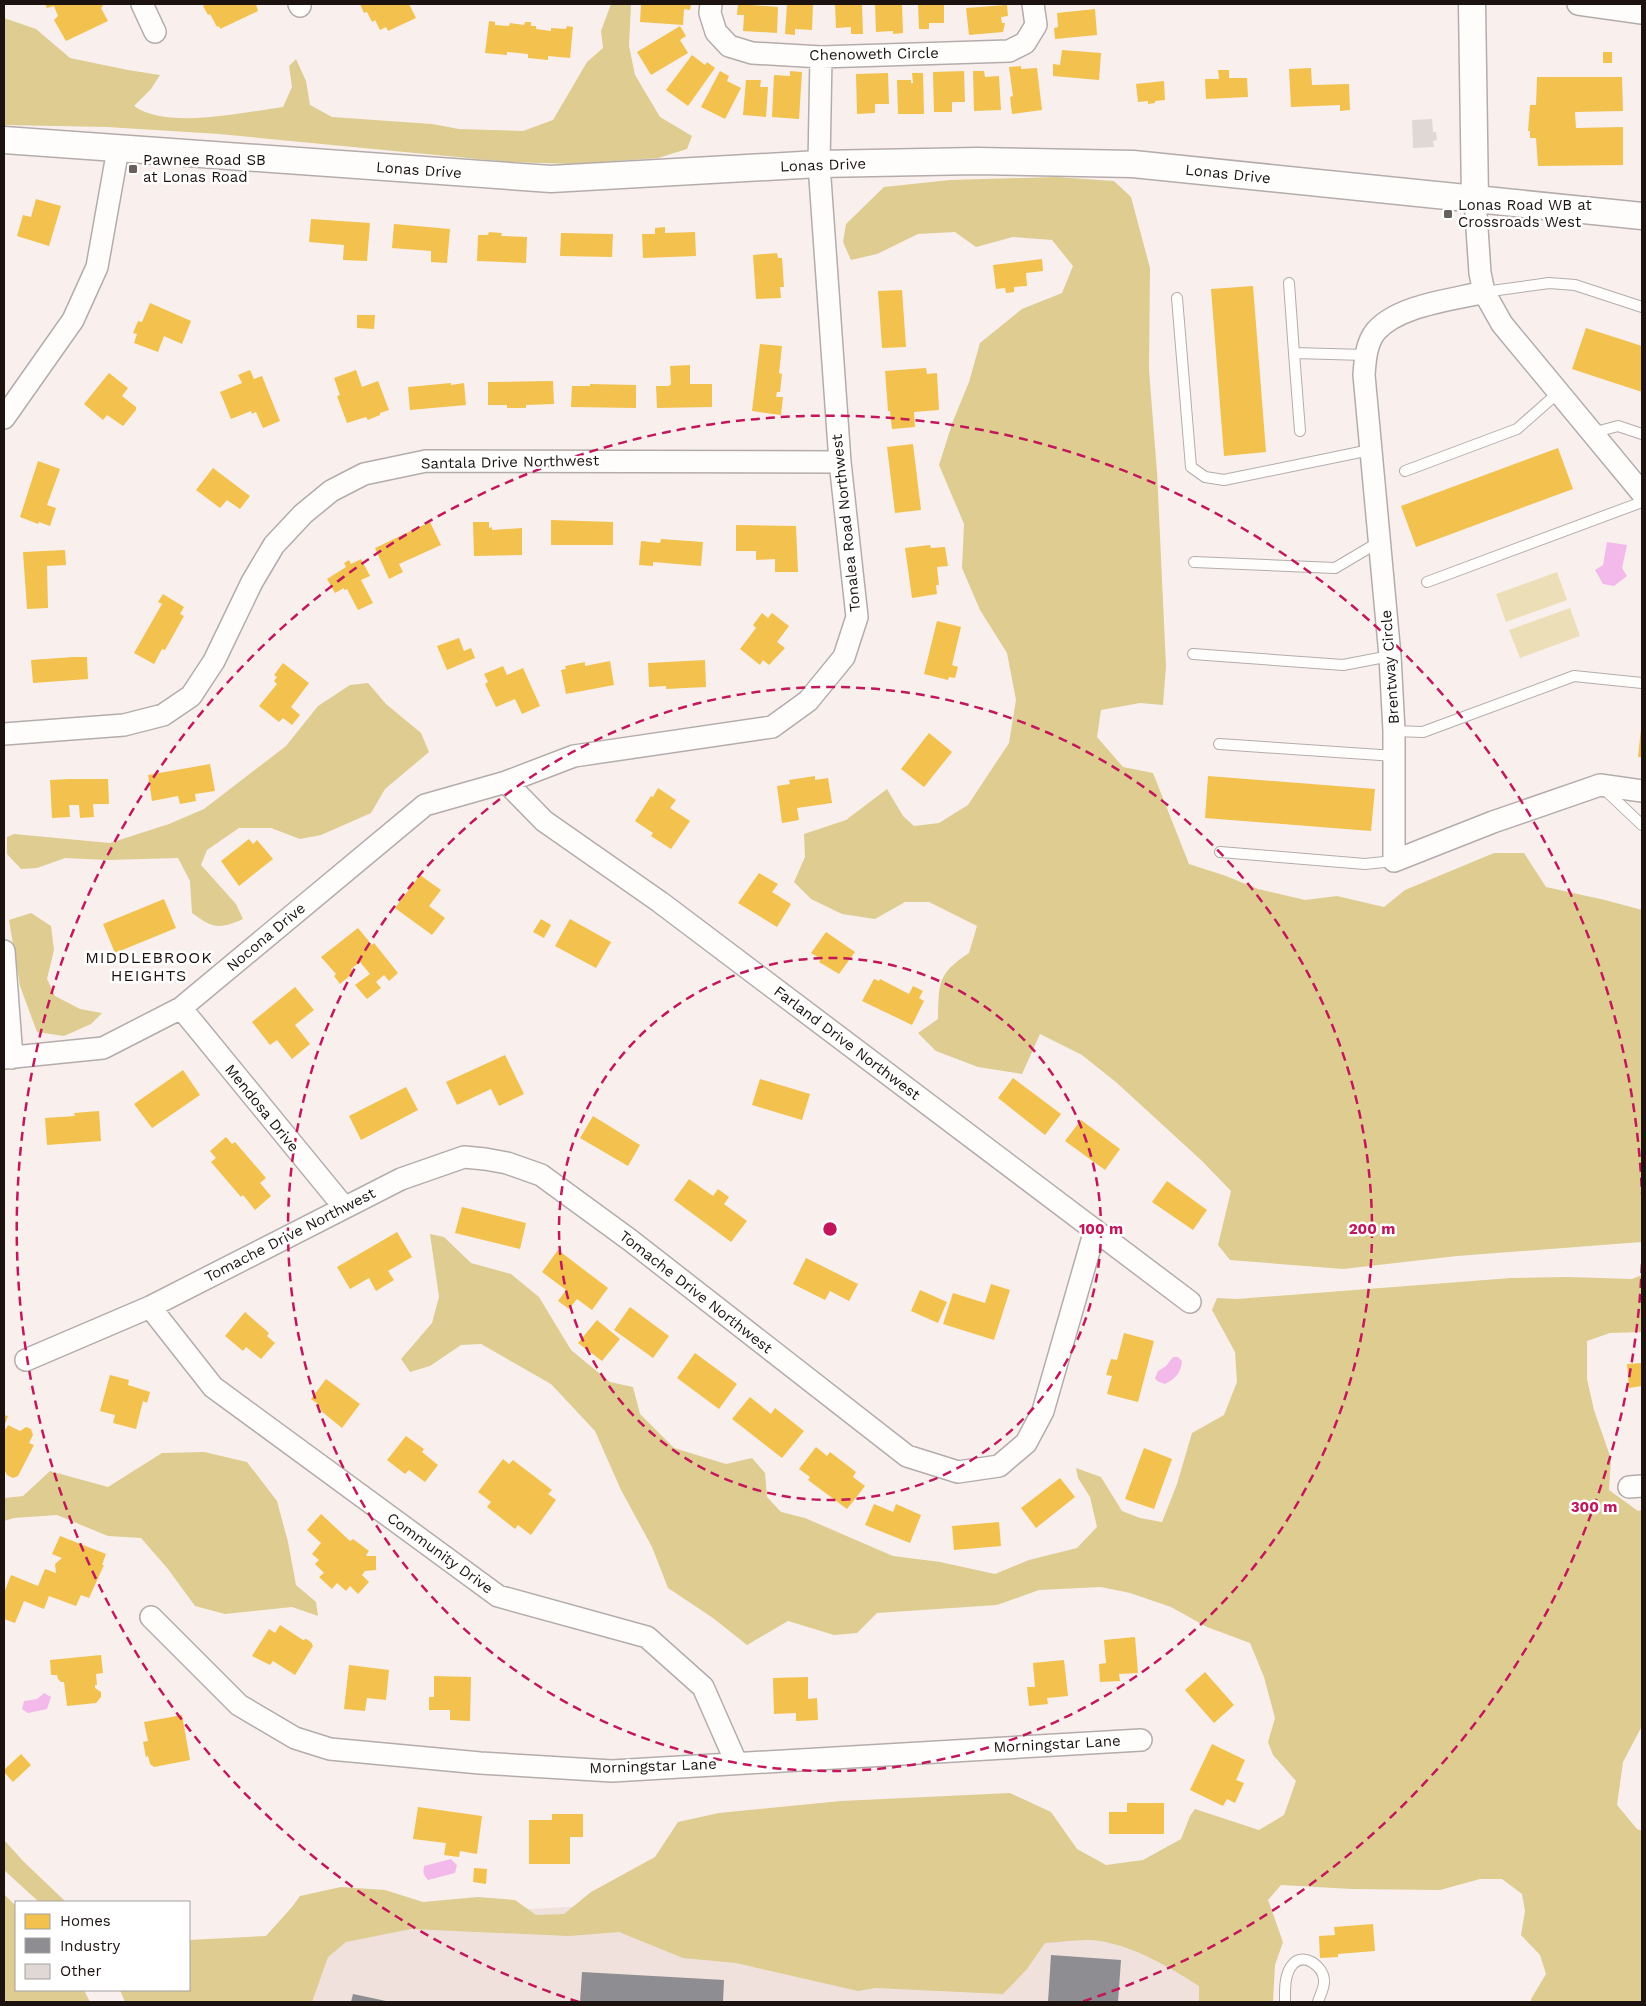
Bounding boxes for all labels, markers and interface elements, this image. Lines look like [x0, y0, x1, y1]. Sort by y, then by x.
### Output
street label: Chenoweth Circle [809, 44, 939, 64]
place label: Pawnee Road SB at Lonas Road [143, 151, 266, 186]
street label: Lonas Drive [780, 155, 866, 175]
street label: Lonas Drive [376, 158, 462, 182]
street label: Lonas Drive [1184, 161, 1272, 187]
marker: Pawnee Road SB at Lonas Road [127, 163, 139, 175]
place label: Lonas Road WB at Crossroads West [1458, 196, 1592, 231]
marker: Lonas Road WB at Crossroads West [1442, 208, 1454, 220]
street label: Tonalea Road Northwest [828, 433, 864, 613]
street label: Santala Drive Northwest [421, 451, 600, 473]
street label: Brentway Circle [1377, 609, 1403, 725]
street label: Nocona Drive [223, 899, 309, 975]
district label: MIDDLEBROOK HEIGHTS [85, 948, 213, 985]
street label: Farland Drive Northwest [770, 982, 924, 1104]
street label: Mendosa Drive [221, 1061, 303, 1155]
street label: Tomache Drive Northwest [202, 1184, 379, 1286]
centre of rings [821, 1220, 839, 1238]
text: 100 m [1079, 1220, 1123, 1238]
text: 200 m [1349, 1220, 1395, 1238]
street label: Tomache Drive Northwest [616, 1227, 777, 1358]
text: 300 m [1571, 1498, 1617, 1516]
street label: Community Drive [384, 1509, 496, 1597]
street label: Morningstar Lane [993, 1732, 1121, 1756]
street label: Morningstar Lane [589, 1755, 717, 1777]
legend [15, 1901, 190, 1991]
text: Homes [60, 1912, 111, 1930]
text: Industry [60, 1937, 121, 1955]
text: Other [60, 1962, 102, 1980]

